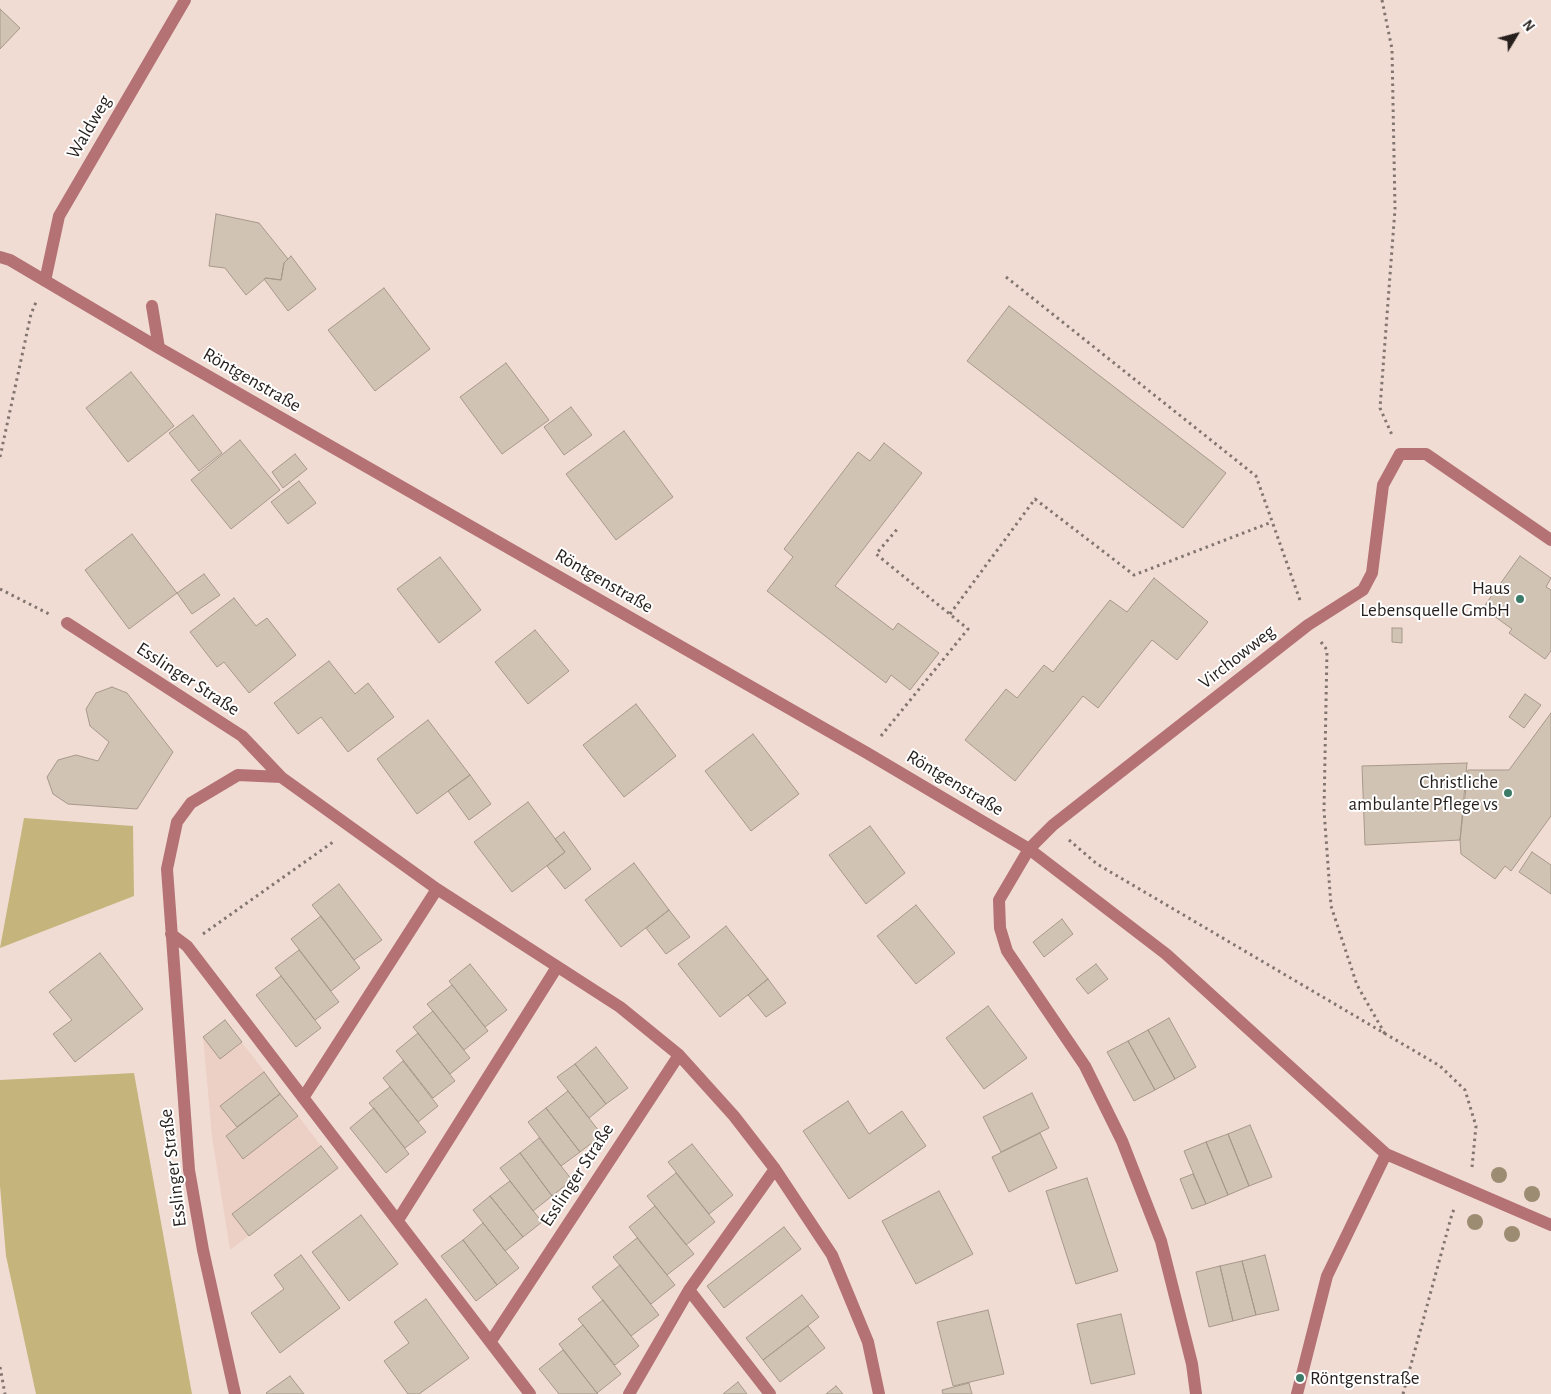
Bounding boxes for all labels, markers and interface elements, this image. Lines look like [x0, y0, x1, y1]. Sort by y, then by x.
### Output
north arrow [1491, 10, 1541, 60]
text: N [1519, 18, 1536, 34]
street label: Waldweg [62, 91, 116, 163]
street label: Röntgenstraße [199, 343, 305, 417]
street label: Röntgenstraße [551, 544, 657, 618]
place label: Haus Lebensquelle GmbH [1360, 577, 1510, 621]
marker: Haus Lebensquelle GmbH [1514, 593, 1526, 605]
street label: Virchowweg [1194, 620, 1280, 694]
street label: Esslinger Straße [132, 637, 244, 721]
street label: Röntgenstraße [902, 745, 1008, 821]
place label: Christliche ambulante Pflege vs [1349, 771, 1498, 815]
marker: Christliche ambulante Pflege vs [1502, 787, 1514, 799]
street label: Esslinger Straße [154, 1108, 192, 1228]
street label: Esslinger Straße [535, 1119, 619, 1231]
place label: Röntgenstraße [1310, 1367, 1419, 1389]
marker: Röntgenstraße [1294, 1372, 1306, 1384]

